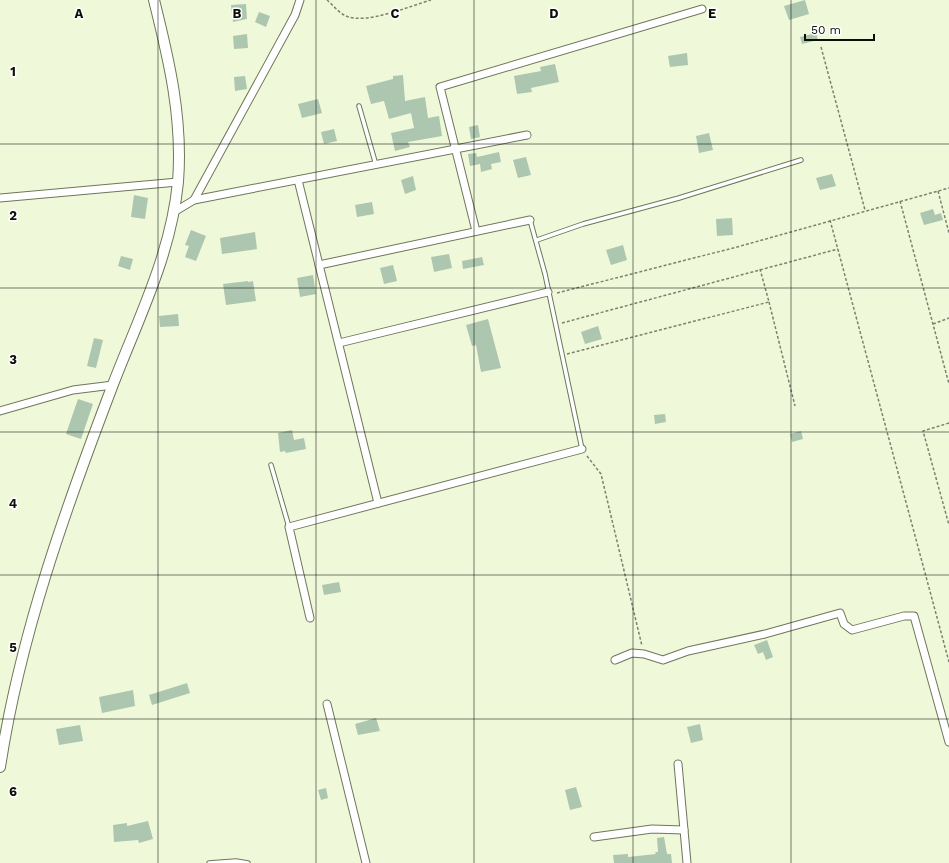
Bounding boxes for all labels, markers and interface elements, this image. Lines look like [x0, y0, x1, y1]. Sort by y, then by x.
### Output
text: A [75, 6, 84, 21]
text: B [233, 6, 242, 21]
text: C [391, 6, 400, 21]
text: D [549, 6, 559, 21]
text: E [708, 6, 716, 21]
scale bar [805, 16, 874, 42]
text: 50 m [811, 23, 841, 37]
text: 1 [10, 64, 16, 79]
text: 2 [9, 208, 17, 223]
text: 3 [9, 352, 17, 367]
text: 4 [9, 496, 18, 511]
text: 5 [9, 640, 17, 655]
text: 6 [9, 784, 17, 799]

